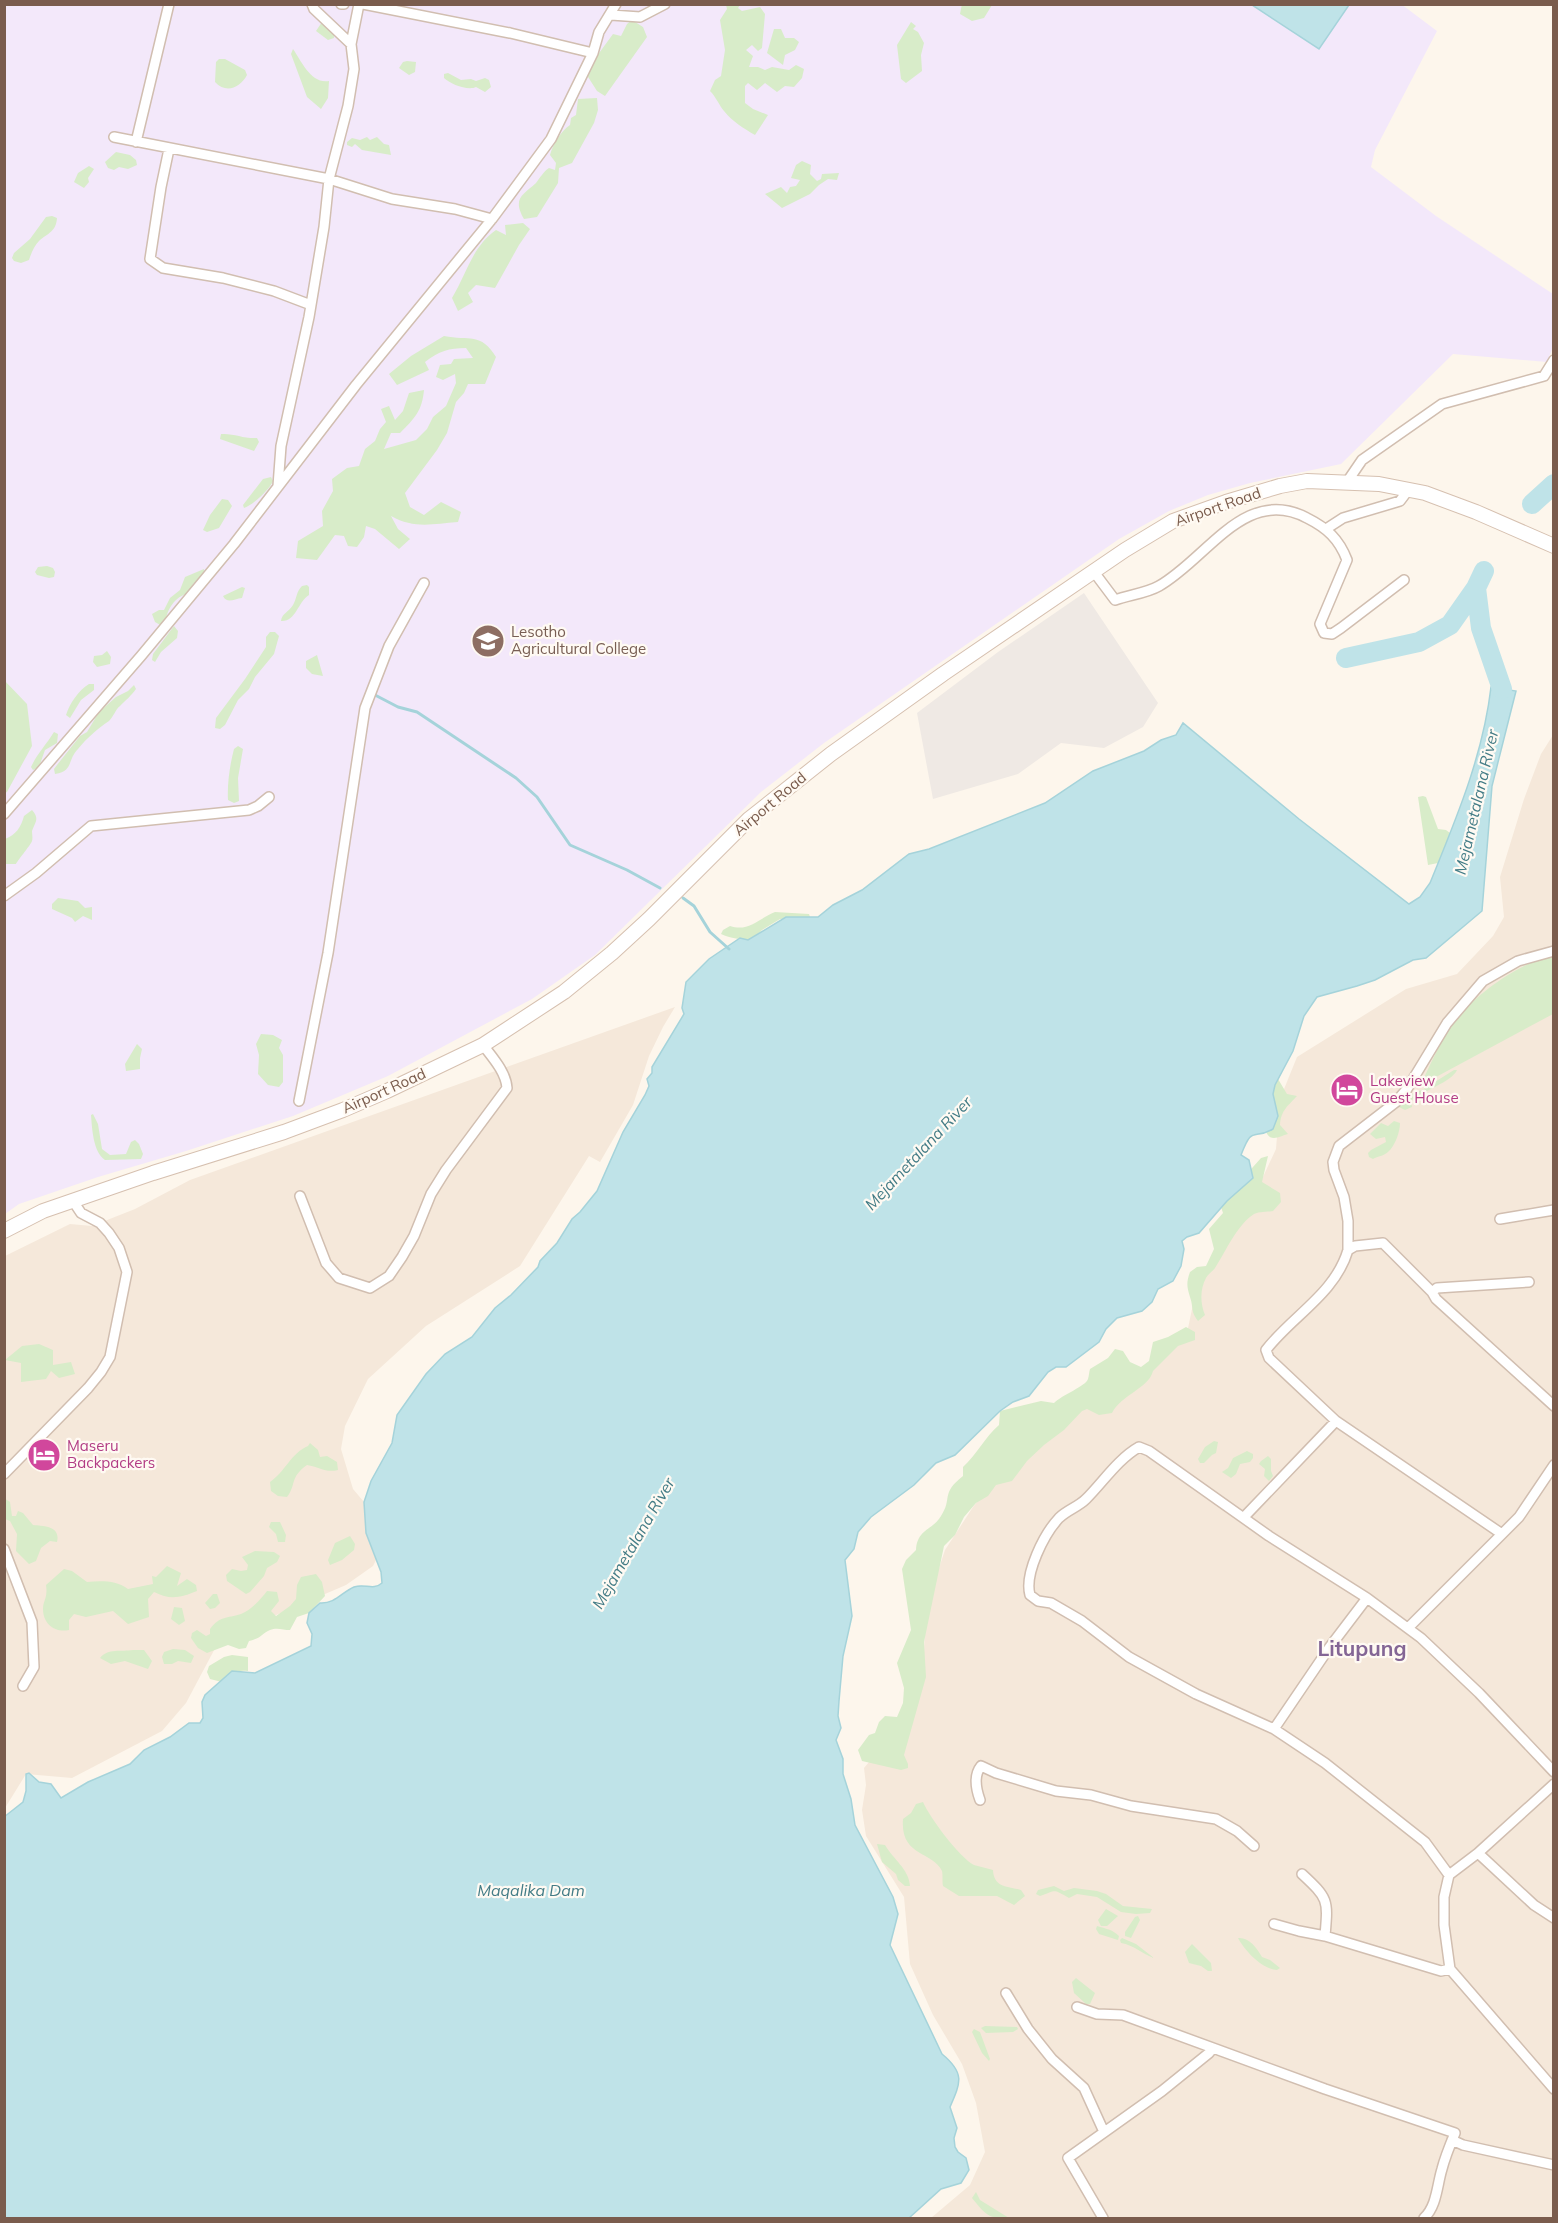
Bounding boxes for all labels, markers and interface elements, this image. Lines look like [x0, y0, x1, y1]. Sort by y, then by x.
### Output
street label: Airport Road [1172, 483, 1263, 530]
place label: Lesotho Agricultural College [511, 622, 646, 658]
school or university icon: Lesotho Agricultural College [470, 623, 506, 659]
water label: Mejametalana River [1450, 726, 1503, 876]
street label: Airport Road [729, 768, 810, 840]
street label: Airport Road [339, 1064, 428, 1117]
place label: Lakeview Guest House [1370, 1071, 1459, 1107]
hotel icon: Lakeview Guest House [1329, 1072, 1365, 1108]
water label: Mejametalana River [860, 1091, 977, 1214]
place label: Maseru Backpackers [67, 1436, 155, 1472]
hotel icon: Maseru Backpackers [26, 1437, 62, 1473]
water label: Mejametalana River [587, 1473, 679, 1612]
district label: Litupung [1318, 1635, 1406, 1661]
water label: Maqalika Dam [477, 1880, 585, 1900]

